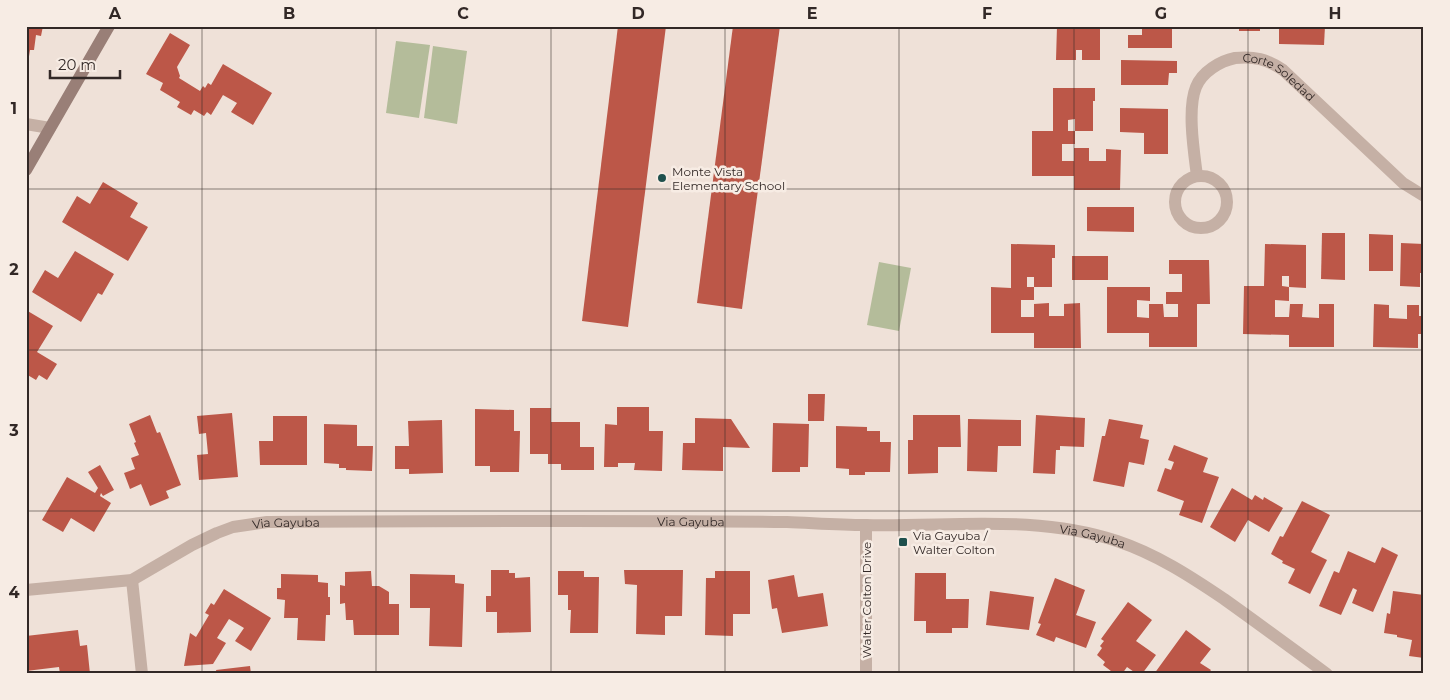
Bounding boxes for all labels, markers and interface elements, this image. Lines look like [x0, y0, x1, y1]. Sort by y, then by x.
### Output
text: A [108, 4, 122, 23]
text: B [283, 4, 295, 23]
text: C [457, 4, 469, 23]
text: D [631, 4, 645, 23]
text: E [807, 4, 817, 23]
text: F [982, 4, 992, 23]
text: G [1155, 4, 1167, 23]
text: H [1329, 4, 1341, 23]
scale bar [50, 48, 120, 80]
street label: Corte Soledad [1243, 50, 1318, 104]
text: 20 m [58, 55, 96, 74]
text: 1 [11, 99, 17, 118]
place label: Monte Vista Elementary School [672, 164, 785, 193]
marker: Monte Vista Elementary School [656, 172, 668, 184]
text: 2 [9, 260, 19, 279]
text: 3 [8, 421, 19, 440]
street label: Via Gayuba [251, 514, 320, 532]
street label: Via Gayuba [657, 514, 725, 529]
street label: Via Gayuba [1059, 521, 1128, 551]
place label: Via Gayuba / Walter Colton [913, 528, 995, 557]
marker: Via Gayuba / Walter Colton [897, 536, 909, 548]
street label: Walter Colton Drive [859, 542, 874, 658]
text: 4 [8, 583, 20, 602]

